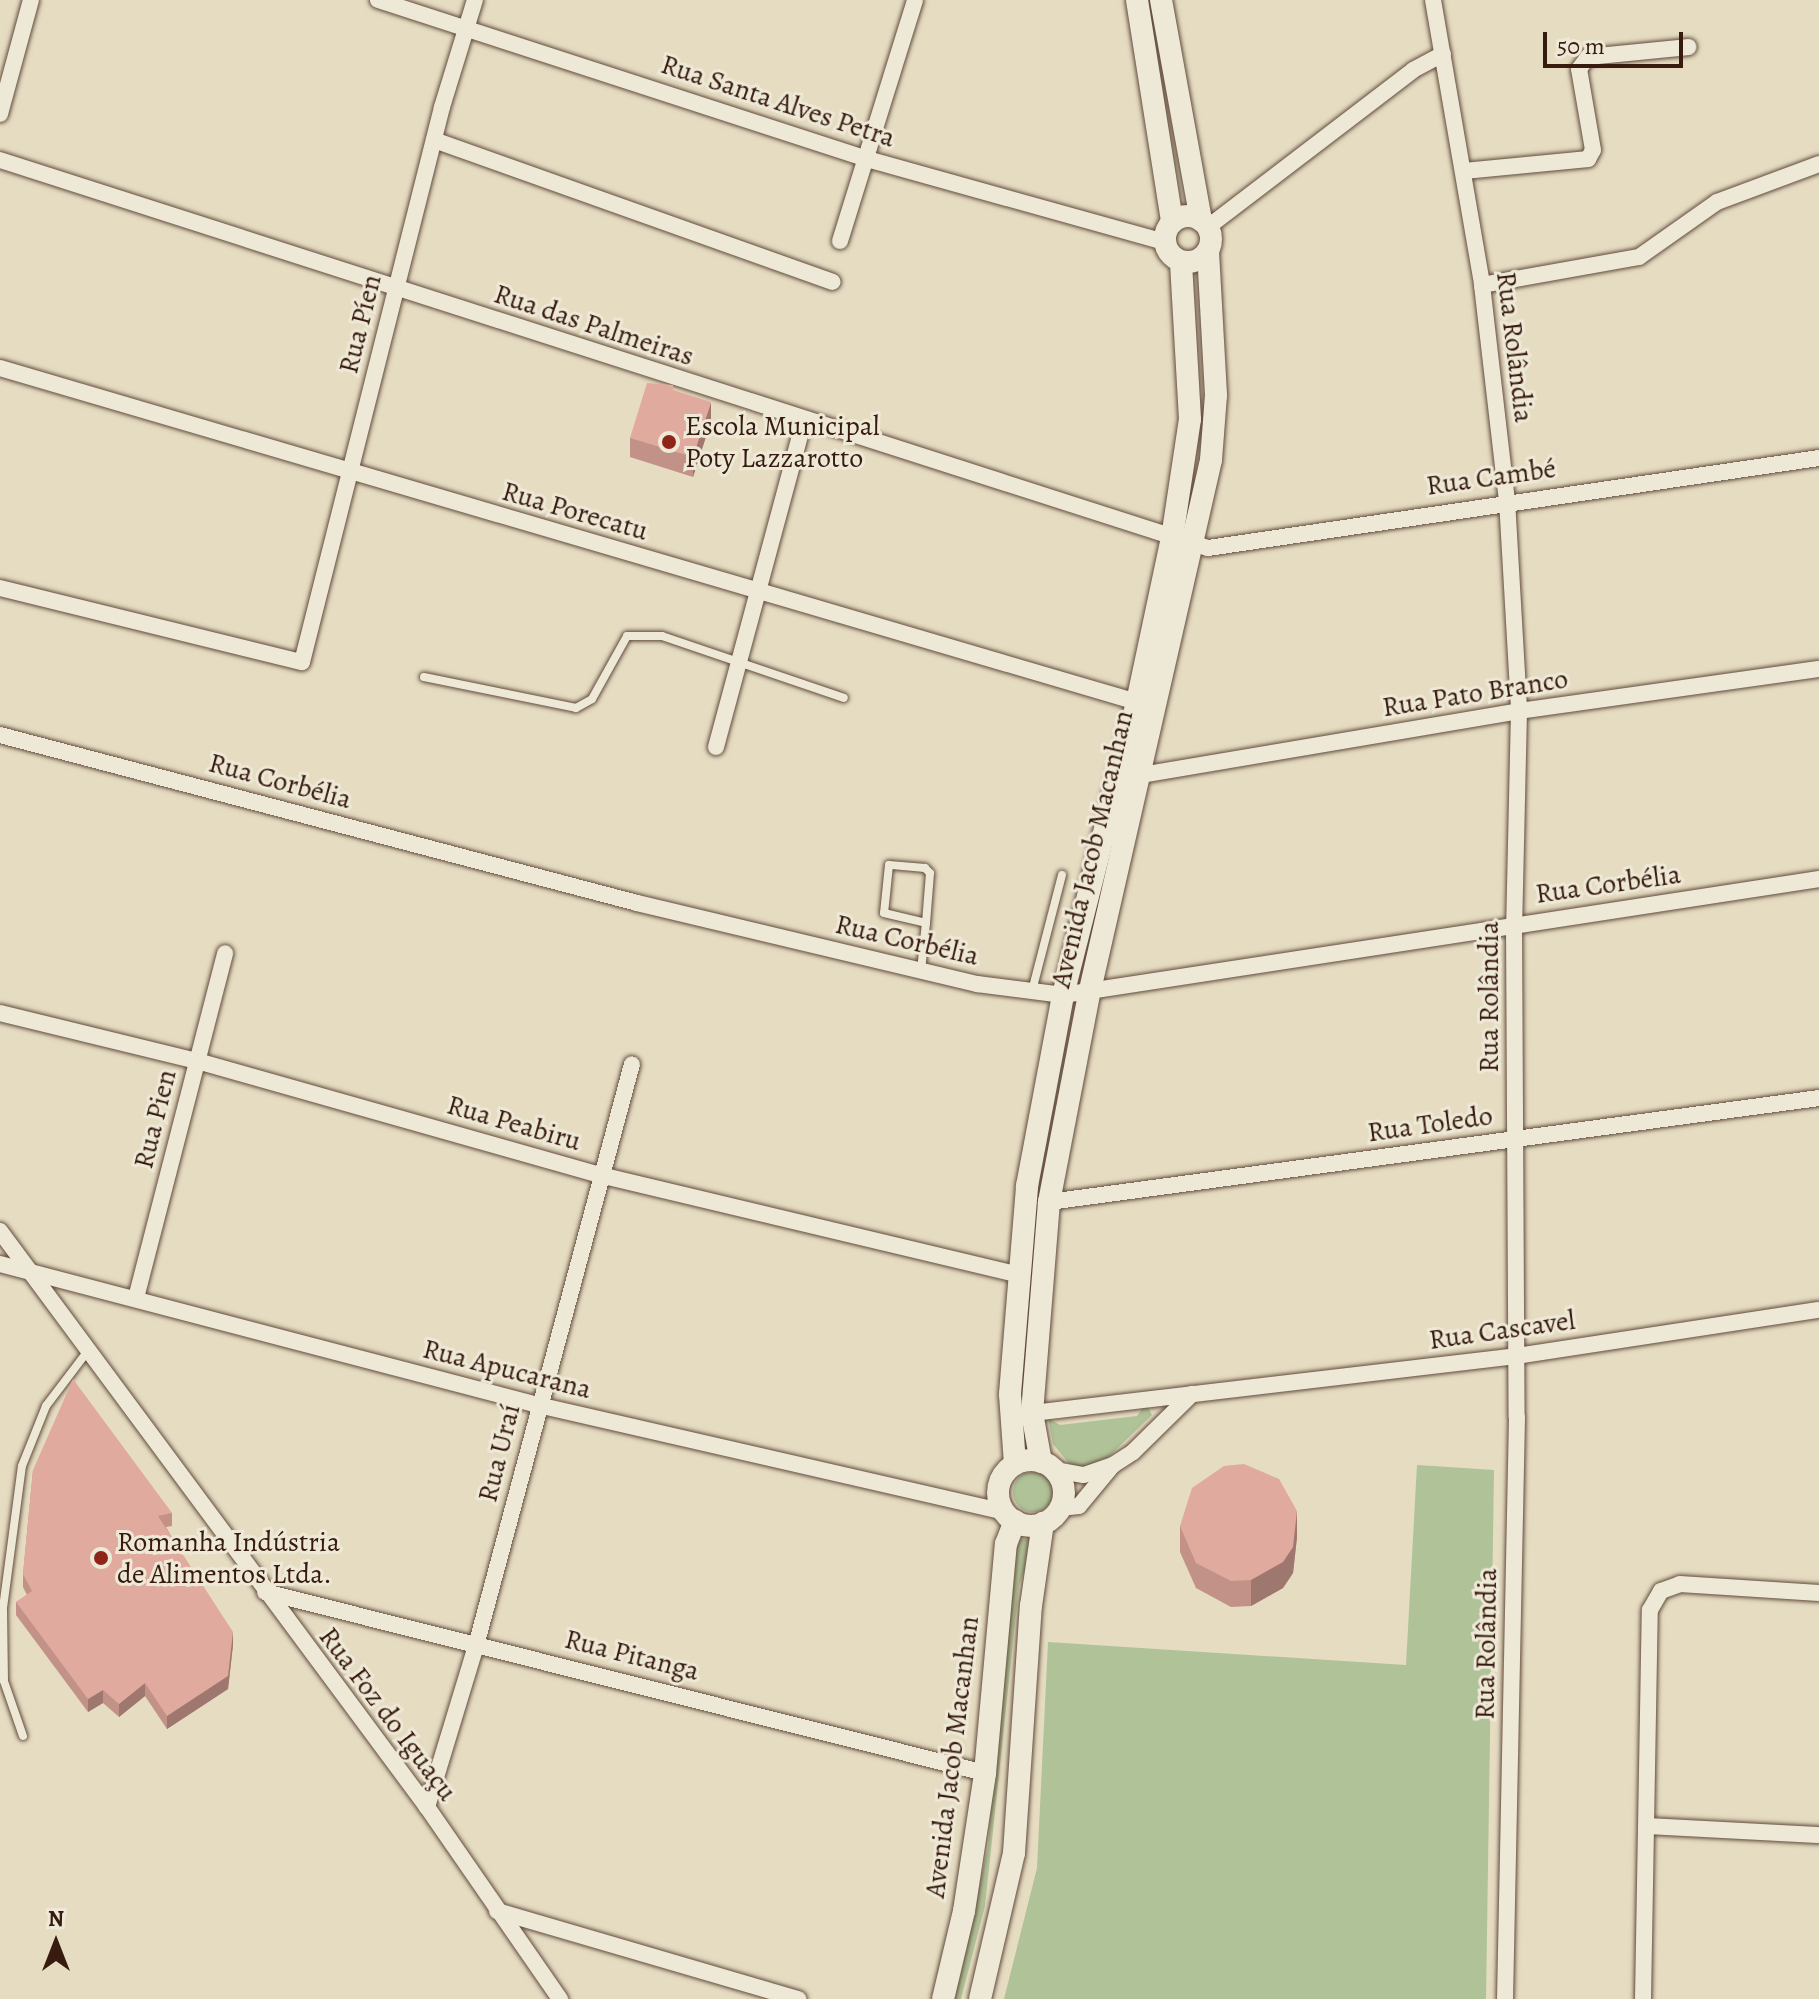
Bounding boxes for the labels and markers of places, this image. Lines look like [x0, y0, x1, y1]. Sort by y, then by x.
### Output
place label: Escola Municipal Poty Lazzarotto [685, 409, 880, 475]
marker: Escola Municipal Poty Lazzarotto [660, 433, 678, 451]
place label: Romanha Indústria de Alimentos Ltda. [117, 1525, 340, 1591]
marker: Romanha Indústria de Alimentos Ltda. [92, 1549, 110, 1567]

